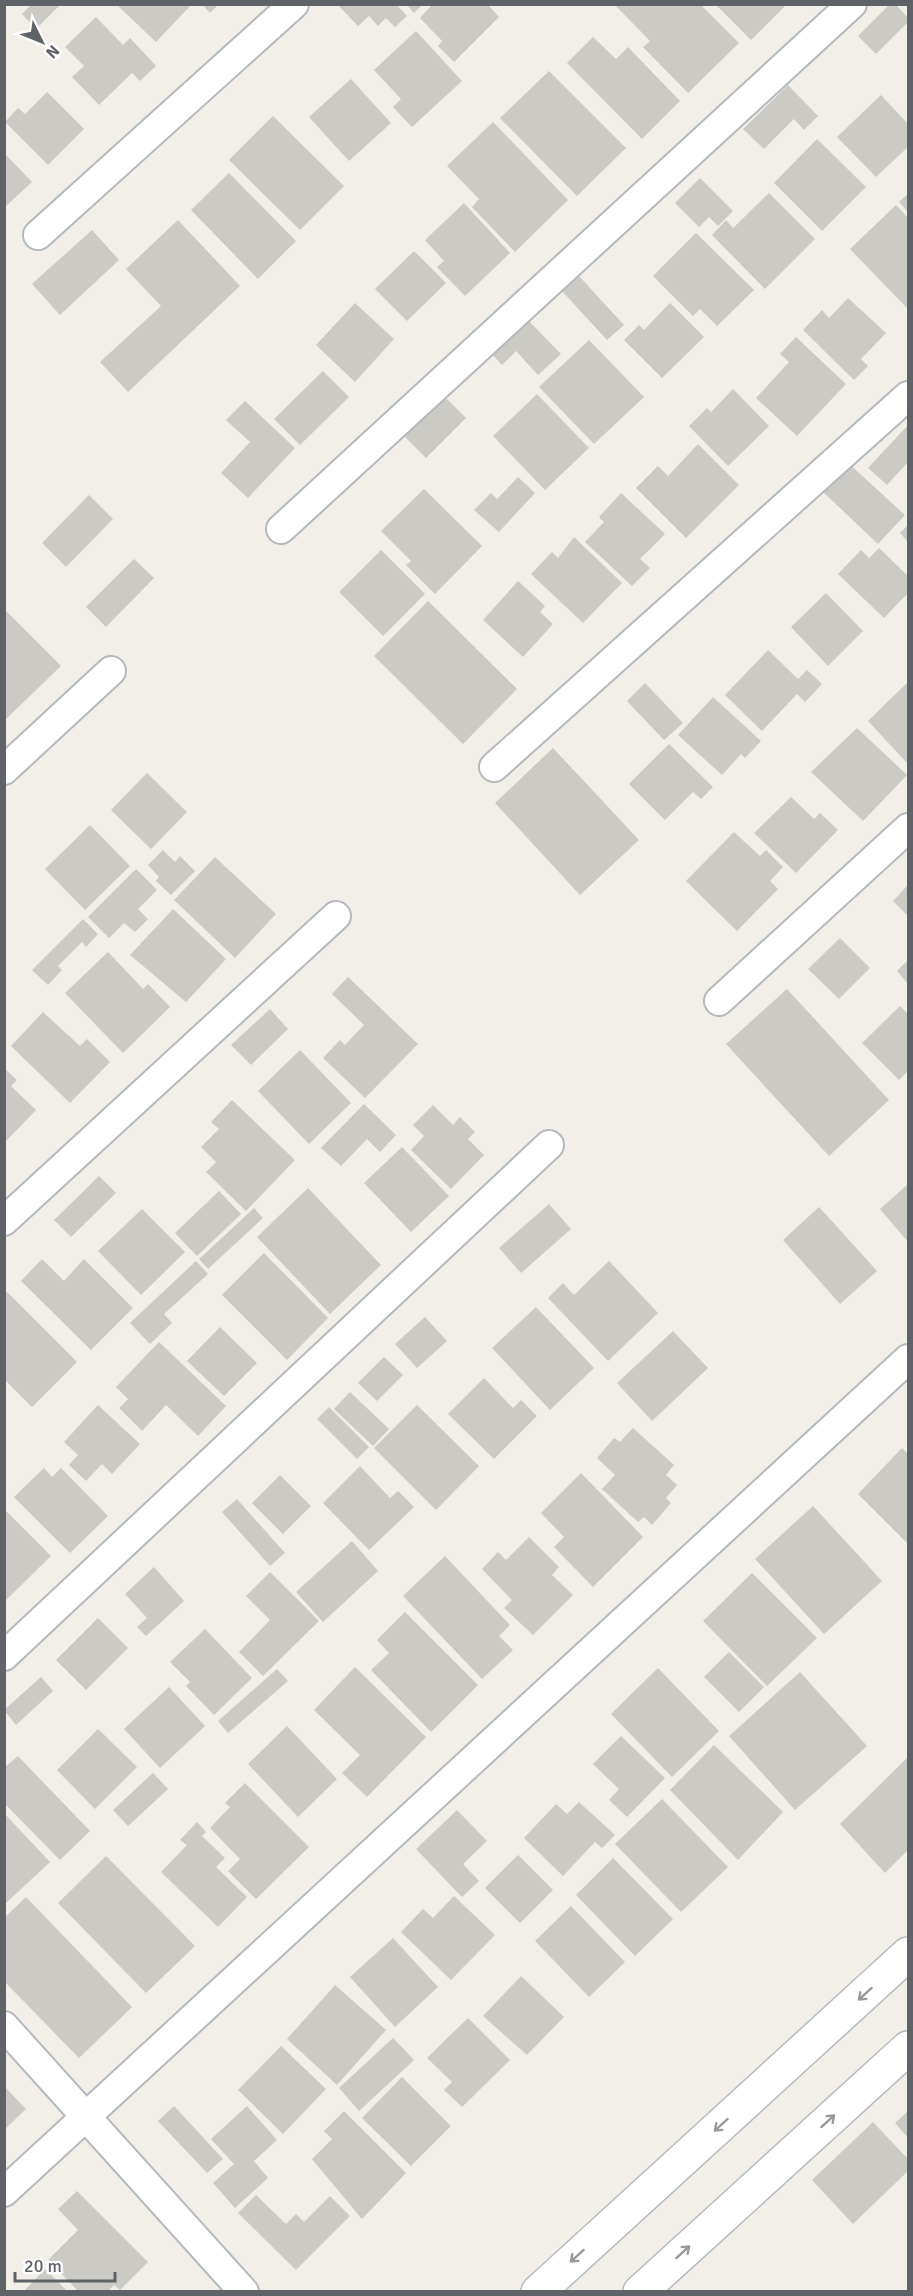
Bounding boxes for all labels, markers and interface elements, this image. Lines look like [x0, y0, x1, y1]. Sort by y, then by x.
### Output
north arrow [12, 12, 72, 72]
text: N [41, 41, 63, 62]
one-way arrow [858, 1986, 873, 2000]
one-way arrow [820, 2114, 835, 2128]
one-way arrow [714, 2118, 729, 2132]
scale bar [15, 2245, 116, 2283]
one-way arrow [676, 2245, 691, 2259]
one-way arrow [569, 2249, 584, 2263]
text: 20 m [24, 2255, 62, 2277]

